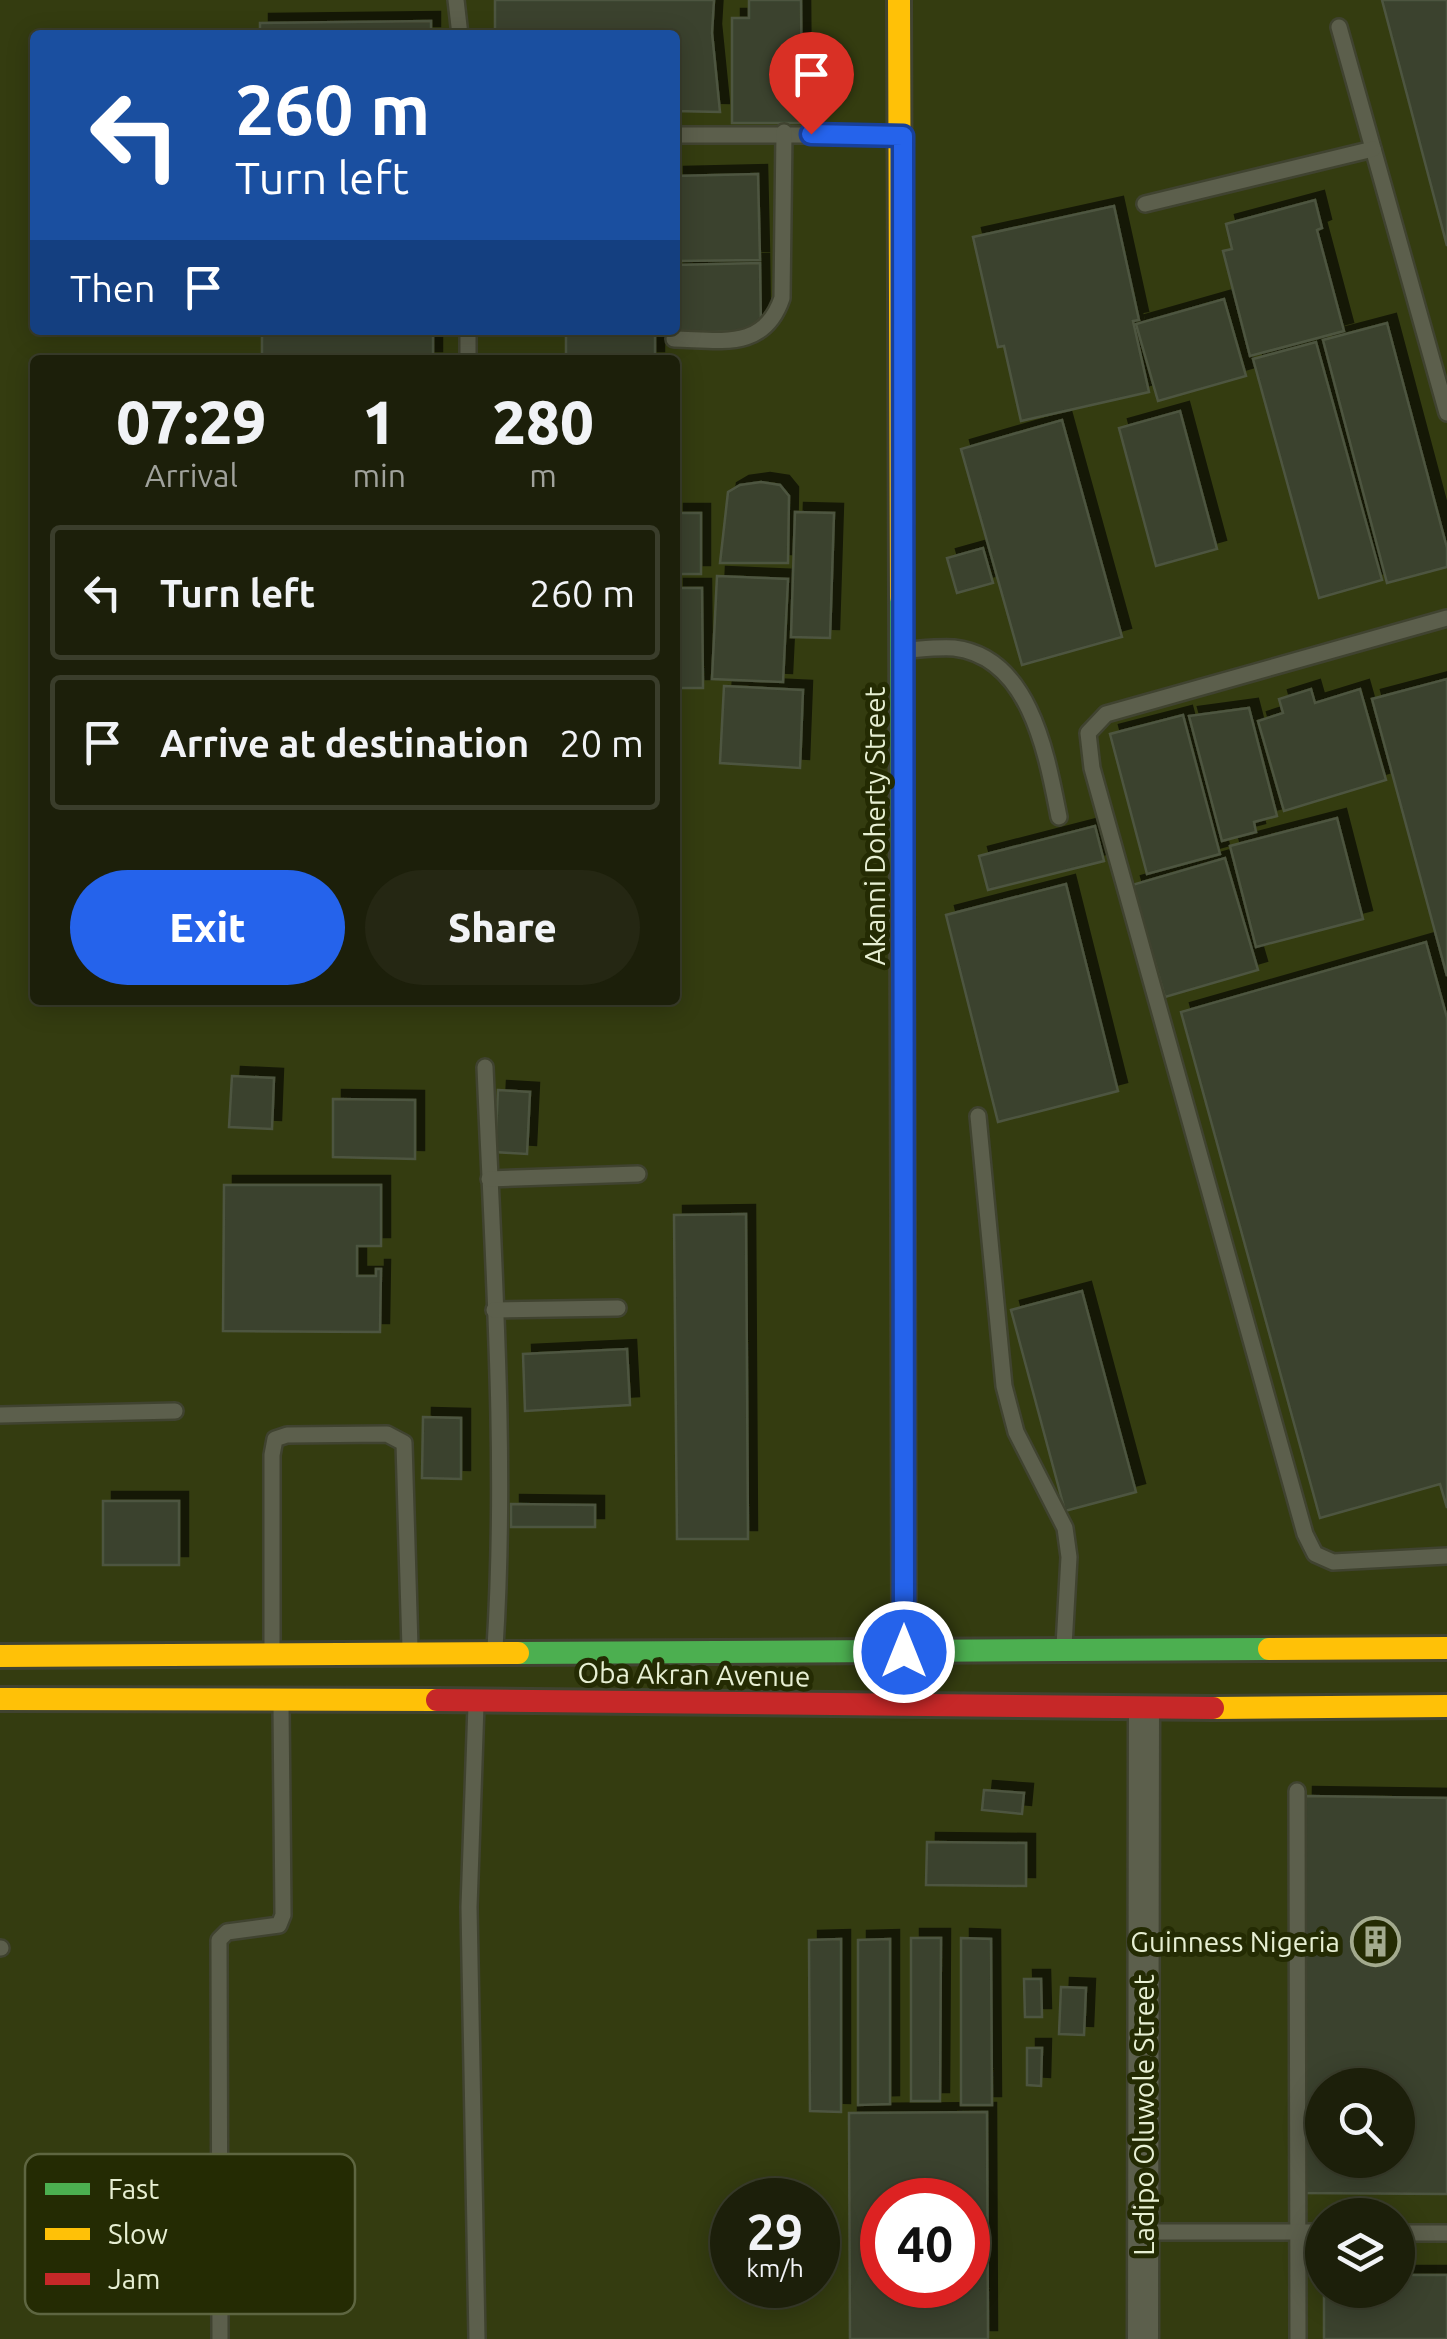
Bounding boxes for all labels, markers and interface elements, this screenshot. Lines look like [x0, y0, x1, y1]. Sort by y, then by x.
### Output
pin [769, 32, 854, 135]
icon: arrive [784, 47, 839, 102]
icon: left [70, 70, 200, 200]
text: 260 m [235, 70, 430, 148]
text: Turn left [235, 152, 409, 203]
icon: arrive [176, 260, 231, 315]
text: Then [70, 267, 156, 309]
text: 07:29 [116, 388, 266, 455]
text: 1 [362, 388, 396, 455]
text: 280 [492, 388, 594, 455]
text: Arrival [145, 457, 238, 493]
text: min [352, 457, 406, 493]
text: m [529, 457, 557, 493]
icon: left [75, 565, 130, 620]
text: Turn left [160, 572, 315, 614]
text: 260 m [529, 572, 635, 614]
street label: Akanni Doherty Street [859, 686, 890, 966]
icon: arrive [75, 715, 130, 770]
text: Arrive at destination [160, 722, 529, 764]
text: 20 m [559, 722, 644, 764]
button: Exit [70, 870, 345, 985]
button: Share [365, 870, 640, 985]
position arrow [852, 1600, 956, 1704]
street label: Oba Akran Avenue [577, 1656, 811, 1692]
building icon: Guinness Nigeria [1349, 1915, 1401, 1967]
place label: Guinness Nigeria [1130, 1926, 1340, 1957]
street label: Ladipo Oluwole Street [1128, 1974, 1159, 2256]
map controls [1305, 2068, 1415, 2308]
button: search [1305, 2068, 1415, 2178]
legend [25, 2154, 355, 2314]
text: Fast [108, 2173, 159, 2204]
speed limit sign: 40 [860, 2178, 990, 2308]
button: layers [1305, 2198, 1415, 2308]
text: 29 [747, 2203, 803, 2259]
text: Slow [108, 2218, 168, 2249]
text: km/h [746, 2254, 804, 2282]
text: Jam [108, 2263, 160, 2294]

